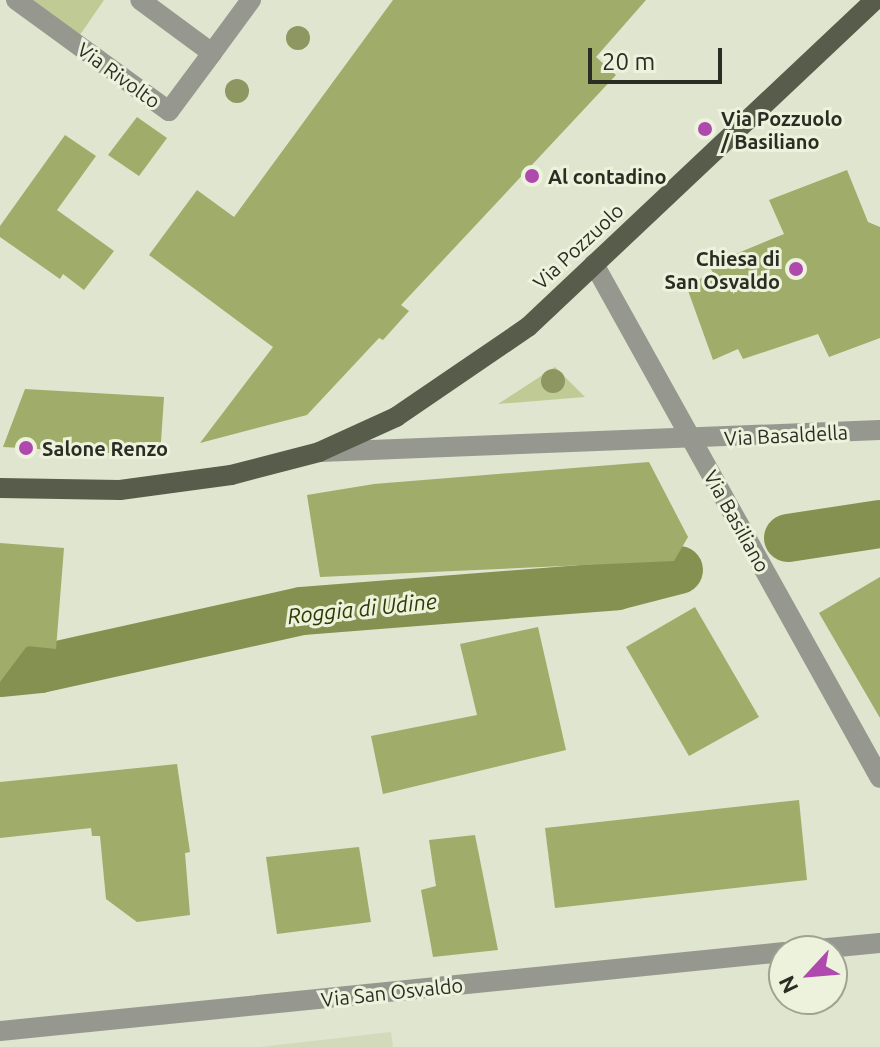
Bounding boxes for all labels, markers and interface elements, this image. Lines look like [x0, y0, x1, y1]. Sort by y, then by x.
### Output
scale bar [592, 32, 726, 82]
street label: Via Rivolto [73, 37, 165, 113]
text: 20 m [602, 48, 655, 75]
place label: Via Pozzuolo / Basiliano [721, 106, 842, 153]
marker: Via Pozzuolo / Basiliano [696, 120, 714, 138]
place label: Al contadino [548, 164, 666, 188]
marker: Al contadino [523, 167, 541, 185]
street label: Via Pozzuolo [528, 198, 628, 294]
place label: Chiesa di San Osvaldo [664, 246, 780, 293]
marker: Chiesa di San Osvaldo [787, 260, 805, 278]
street label: Via Basaldella [724, 420, 848, 450]
place label: Salone Renzo [42, 436, 168, 460]
marker: Salone Renzo [17, 439, 35, 457]
street label: Via Basiliano [699, 466, 775, 576]
water label: Roggia di Udine [286, 587, 438, 629]
north arrow [768, 935, 848, 1015]
text: N [773, 972, 803, 998]
street label: Via San Osvaldo [320, 973, 464, 1011]

